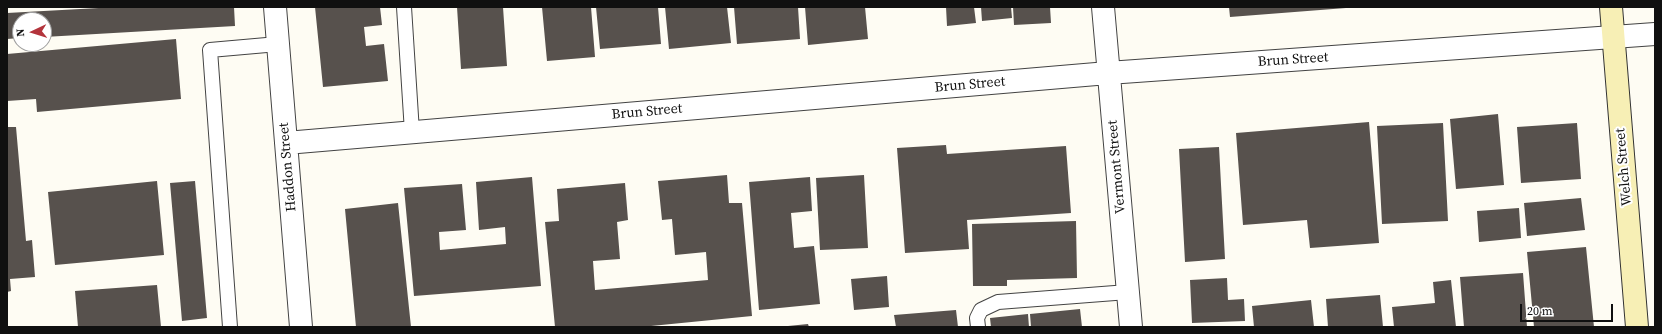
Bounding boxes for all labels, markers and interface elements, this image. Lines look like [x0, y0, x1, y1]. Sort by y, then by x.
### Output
north arrow [12, 12, 52, 52]
text: N [13, 28, 28, 37]
street label: Brun Street [1257, 49, 1329, 71]
street label: Brun Street [934, 74, 1006, 96]
street label: Brun Street [611, 101, 683, 123]
street label: Vermont Street [1105, 119, 1129, 215]
street label: Haddon Street [276, 122, 300, 212]
street label: Welch Street [1612, 127, 1636, 207]
scale bar [1522, 296, 1615, 322]
text: 20 m [1527, 303, 1553, 319]

